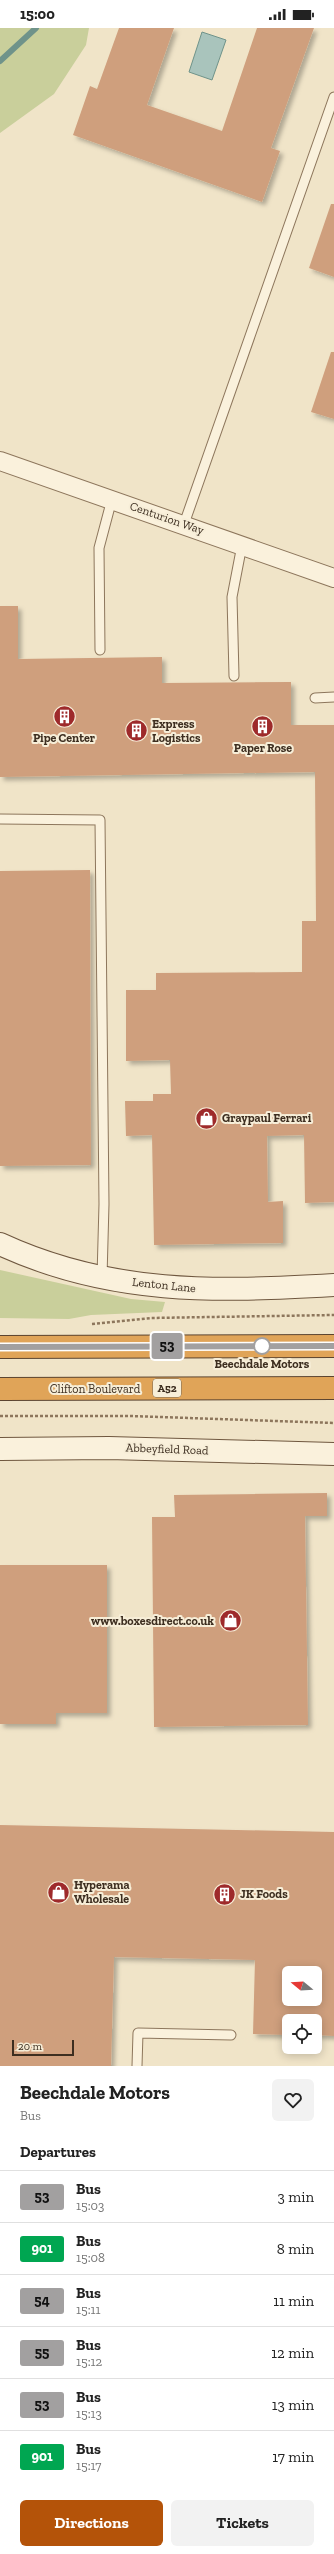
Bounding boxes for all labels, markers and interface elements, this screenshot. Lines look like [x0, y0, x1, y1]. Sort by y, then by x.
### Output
text: 15:00 [20, 5, 55, 23]
street label: Centurion Way [128, 499, 207, 538]
building icon: Pipe Center [51, 704, 77, 730]
building icon: Paper Rose [250, 714, 276, 740]
place label: Express Logistics [152, 717, 201, 745]
building icon: Express Logistics [124, 718, 150, 744]
place label: Pipe Center [33, 731, 96, 745]
place label: Paper Rose [234, 741, 292, 755]
shop icon: Graypaul Ferrari [193, 1105, 219, 1131]
place label: Graypaul Ferrari [222, 1111, 312, 1125]
street label: Lenton Lane [131, 1275, 197, 1295]
line badge: 53 [149, 1333, 185, 1359]
text: 53 [160, 1337, 174, 1354]
marker: Beechdale Motors [253, 1337, 271, 1355]
place label: Beechdale Motors [215, 1357, 310, 1371]
road number: A52 [153, 1379, 181, 1397]
street label: Clifton Boulevard [50, 1382, 141, 1396]
street label: Abbeyfield Road [125, 1441, 209, 1457]
shop icon: www.boxesdirect.co.uk [217, 1608, 243, 1634]
place label: www.boxesdirect.co.uk [91, 1614, 214, 1628]
place label: Hyperama Wholesale [74, 1878, 130, 1906]
shop icon: Hyperama Wholesale [45, 1879, 71, 1905]
building icon: JK Foods [212, 1881, 238, 1907]
place label: JK Foods [240, 1887, 288, 1901]
north arrow [282, 1966, 322, 2006]
map controls [282, 1966, 322, 2054]
button: locate [282, 2014, 322, 2054]
scale bar [12, 2038, 74, 2057]
text: 20 m [18, 2040, 42, 2053]
button: heart [272, 2079, 314, 2121]
text: Beechdale Motors [20, 2081, 170, 2104]
text: Bus [20, 2108, 41, 2123]
text: Departures [20, 2143, 96, 2161]
text: Bus [76, 2180, 101, 2198]
text: 53 [35, 2188, 49, 2205]
text: 3 min [278, 2188, 314, 2206]
text: 15:03 [76, 2198, 104, 2213]
text: Bus [76, 2232, 101, 2250]
text: 901 [31, 2240, 53, 2257]
text: 8 min [277, 2240, 314, 2258]
text: 15:08 [76, 2250, 105, 2265]
text: Bus [76, 2284, 101, 2302]
text: 54 [34, 2292, 50, 2309]
text: 11 min [273, 2292, 314, 2310]
text: 15:11 [76, 2302, 101, 2317]
text: Bus [76, 2336, 101, 2354]
text: 55 [35, 2344, 49, 2361]
text: 12 min [271, 2344, 314, 2362]
text: 15:12 [76, 2354, 102, 2369]
text: Bus [76, 2388, 101, 2406]
text: 53 [35, 2396, 49, 2413]
text: 13 min [272, 2396, 314, 2414]
text: 15:13 [76, 2406, 102, 2421]
text: Bus [76, 2440, 101, 2458]
text: 901 [31, 2448, 53, 2465]
text: 17 min [272, 2448, 314, 2466]
text: 15:17 [76, 2458, 101, 2473]
button: Directions [20, 2500, 163, 2546]
button: Tickets [171, 2500, 314, 2546]

